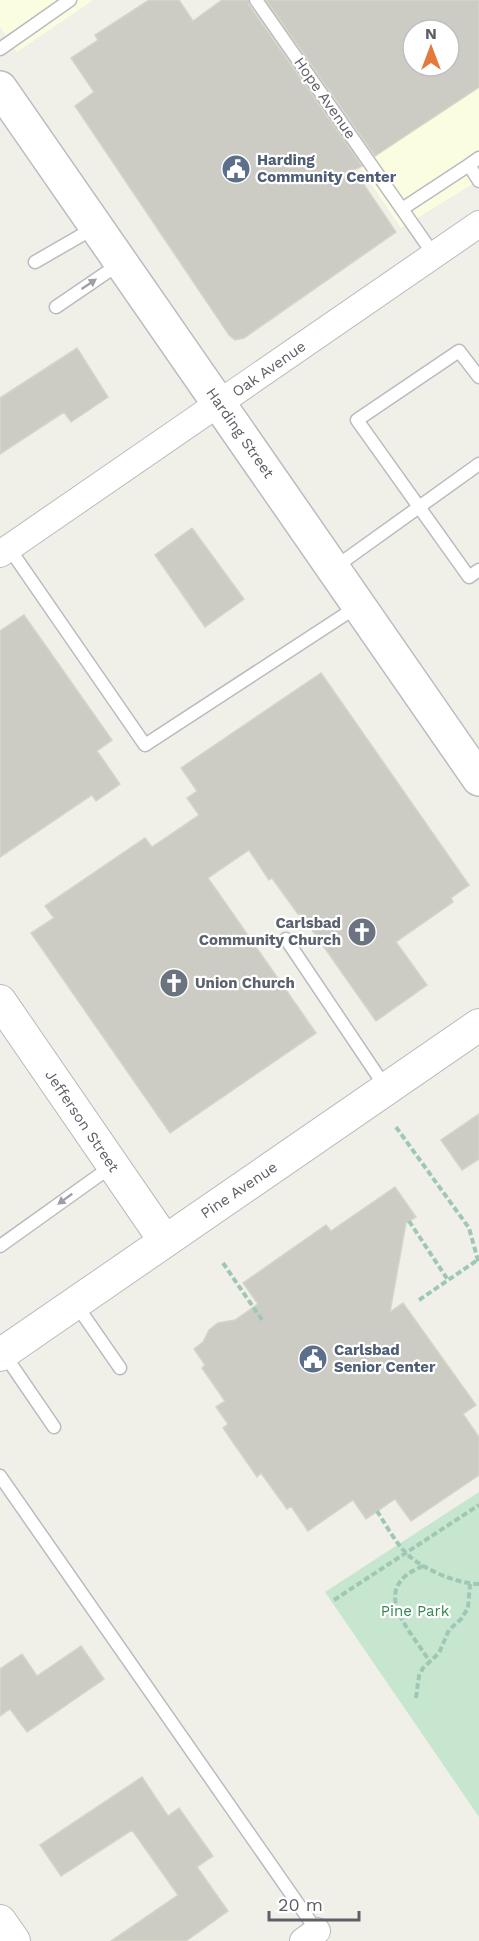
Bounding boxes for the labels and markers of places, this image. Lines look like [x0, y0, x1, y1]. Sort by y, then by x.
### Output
place label: Harding Community Center [257, 151, 397, 186]
public building icon: Harding Community Center [220, 153, 252, 185]
place label: Carlsbad Community Church [199, 914, 341, 949]
church icon: Carlsbad Community Church [346, 916, 378, 948]
church icon: Union Church [158, 967, 190, 999]
place label: Union Church [195, 974, 295, 992]
place label: Carlsbad Senior Center [334, 1341, 436, 1376]
public building icon: Carlsbad Senior Center [297, 1343, 329, 1375]

